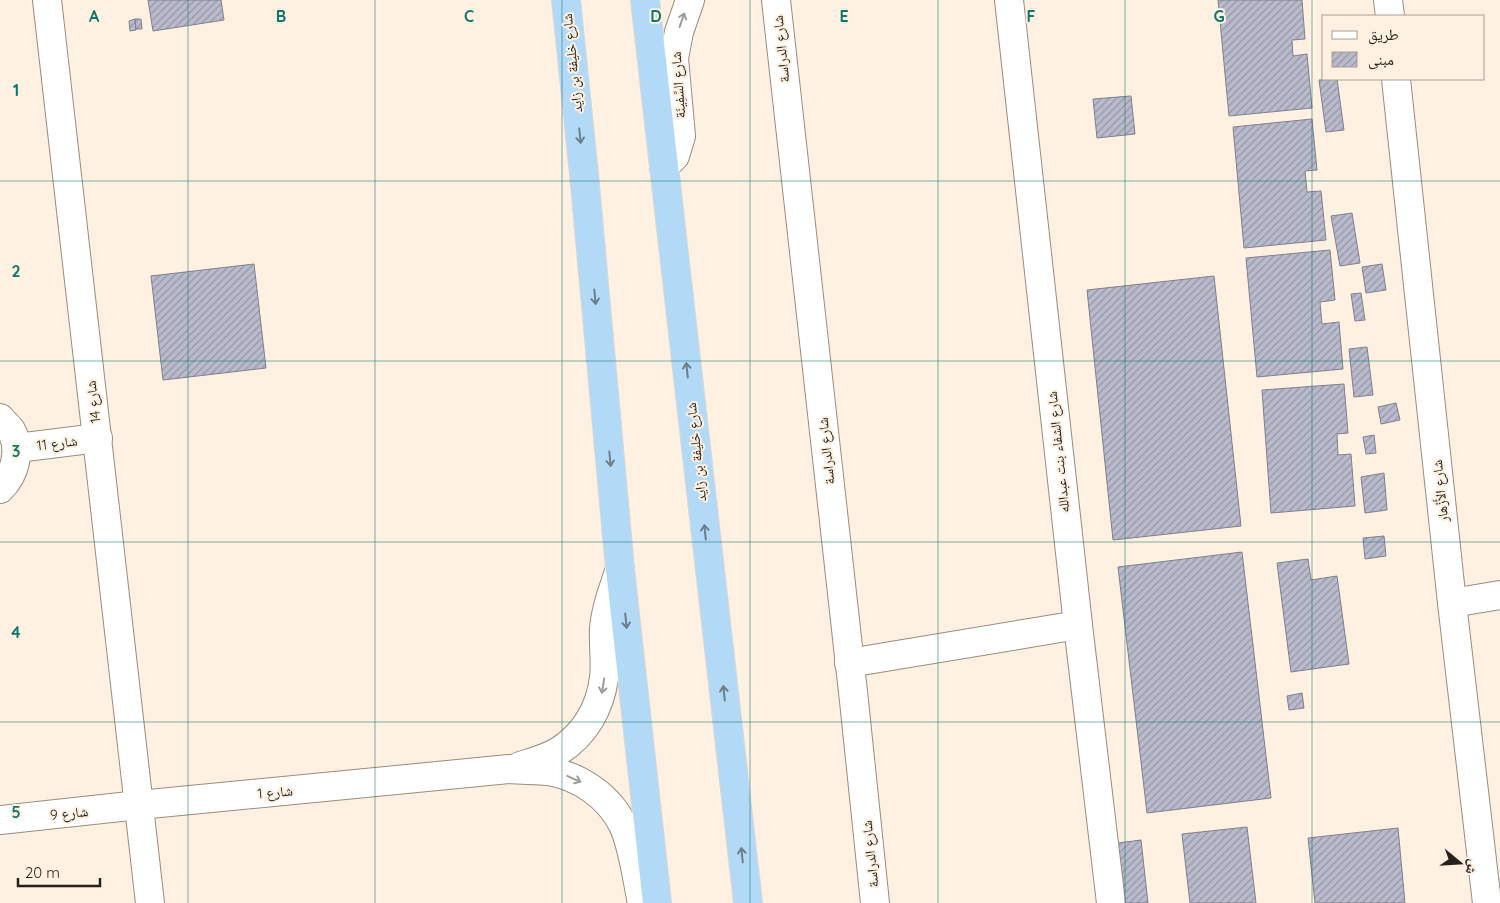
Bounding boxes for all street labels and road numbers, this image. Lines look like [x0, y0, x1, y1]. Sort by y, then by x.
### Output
street label: شارع خليفة بن زايد [558, 13, 587, 113]
street label: شارع الدراسة [769, 14, 794, 84]
street label: شارع السَّفِينَة [667, 51, 690, 119]
street label: شارع 14 [81, 380, 106, 424]
street label: شارع الشفاء بنت عبدالله [1043, 390, 1074, 514]
street label: شارع خليفة بن زايد [682, 402, 711, 502]
street label: شارع الدراسة [814, 416, 839, 486]
street label: شارع 11 [36, 432, 78, 455]
street label: شارع الأَزْهار [1428, 459, 1453, 524]
street label: شارع 1 [256, 781, 294, 804]
street label: شارع 9 [49, 802, 89, 825]
street label: شارع الدراسة [858, 819, 883, 889]

